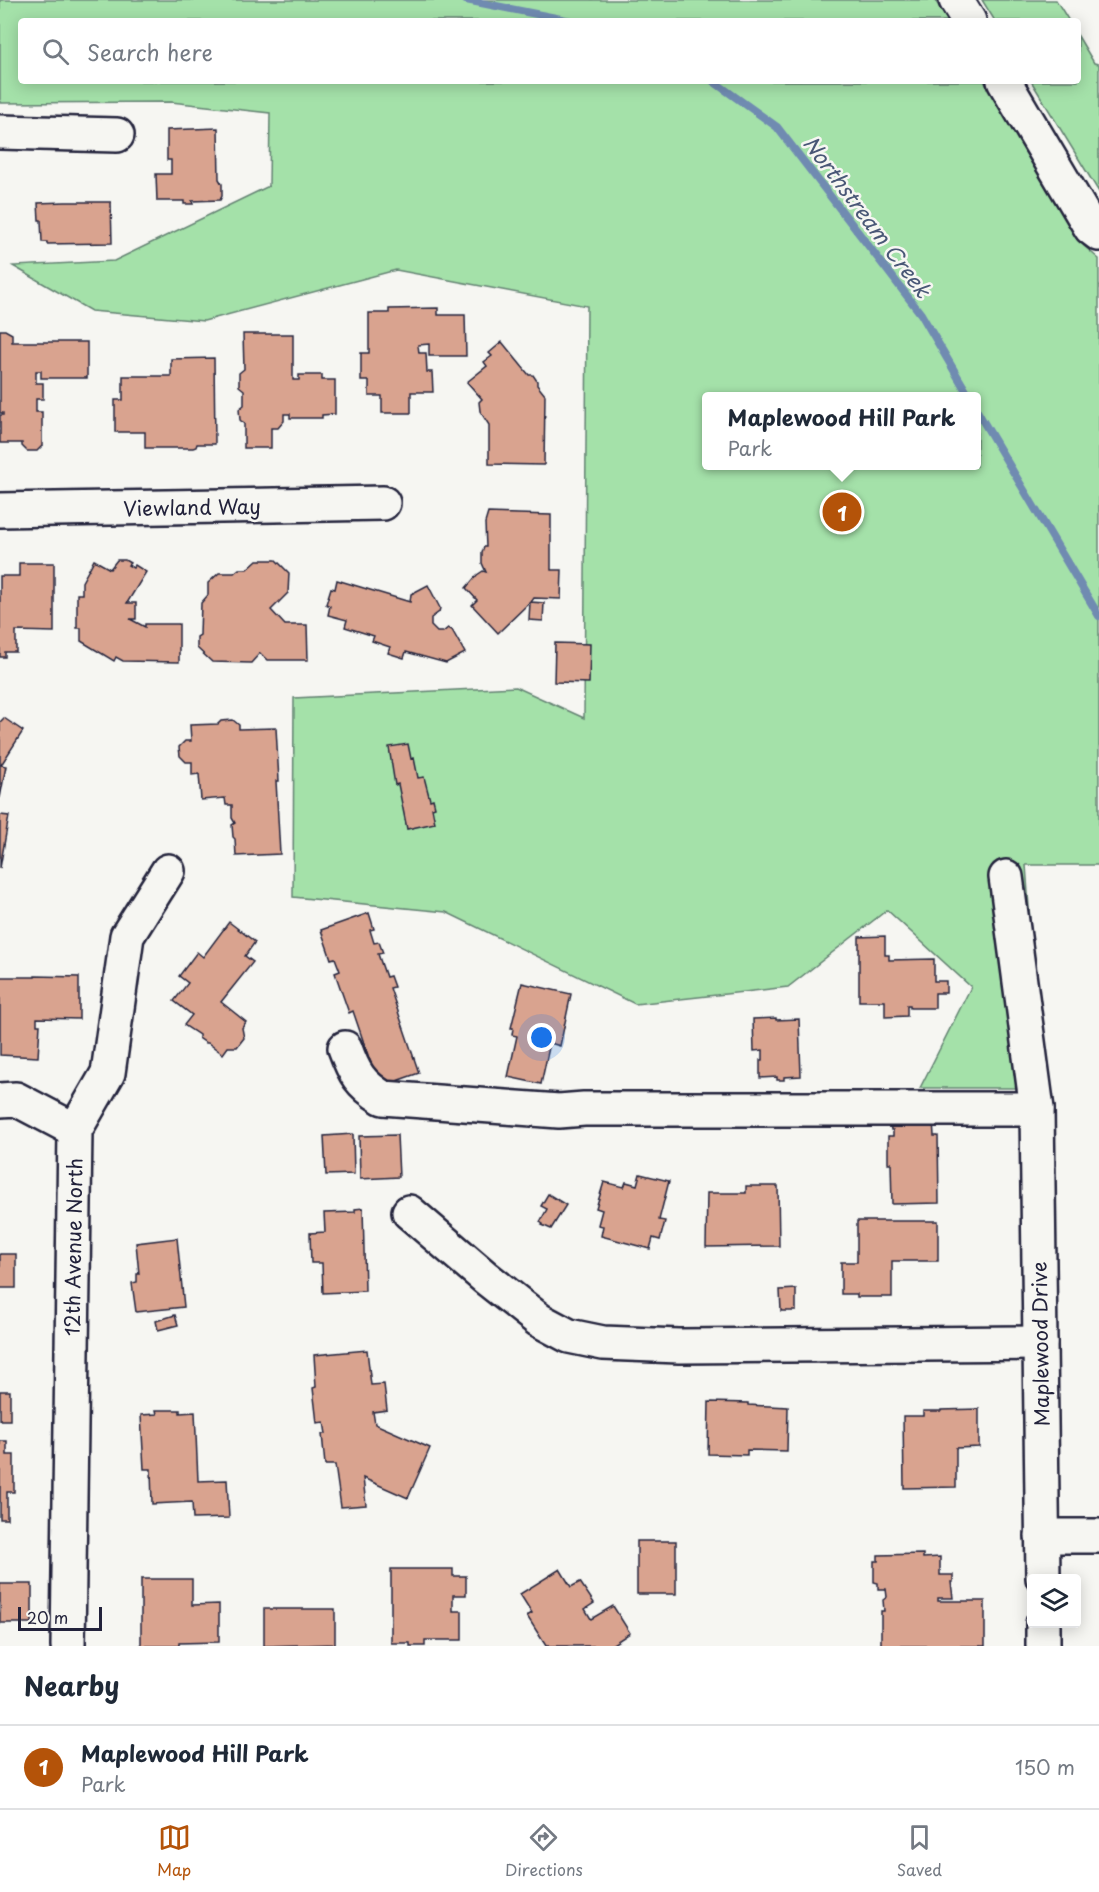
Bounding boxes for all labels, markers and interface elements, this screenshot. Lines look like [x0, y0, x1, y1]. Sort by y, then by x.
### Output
search box [18, 18, 1081, 84]
icon: search [39, 35, 72, 68]
text: Search here [87, 35, 213, 68]
water label: Northstream Creek [796, 128, 940, 305]
popup [702, 392, 981, 470]
text: Maplewood Hill Park [728, 400, 955, 433]
text: Park [728, 433, 772, 463]
pin: 1 [822, 490, 862, 534]
street label: Viewland Way [123, 491, 261, 523]
your location [527, 1023, 556, 1052]
street label: 12th Avenue North [56, 1158, 90, 1336]
street label: Maplewood Drive [1024, 1261, 1056, 1427]
map controls [1027, 1574, 1081, 1628]
button: layers [1027, 1574, 1081, 1628]
scale bar [18, 1604, 102, 1632]
text: 20 m [27, 1605, 68, 1629]
text: Nearby [24, 1666, 119, 1705]
text: Maplewood Hill Park [81, 1736, 309, 1769]
text: 1 [39, 1752, 48, 1782]
text: 150 m [1015, 1752, 1075, 1782]
text: Park [81, 1769, 126, 1799]
tab: Map [157, 1821, 191, 1881]
tab: Directions [505, 1821, 583, 1881]
tab: Saved [897, 1821, 942, 1881]

